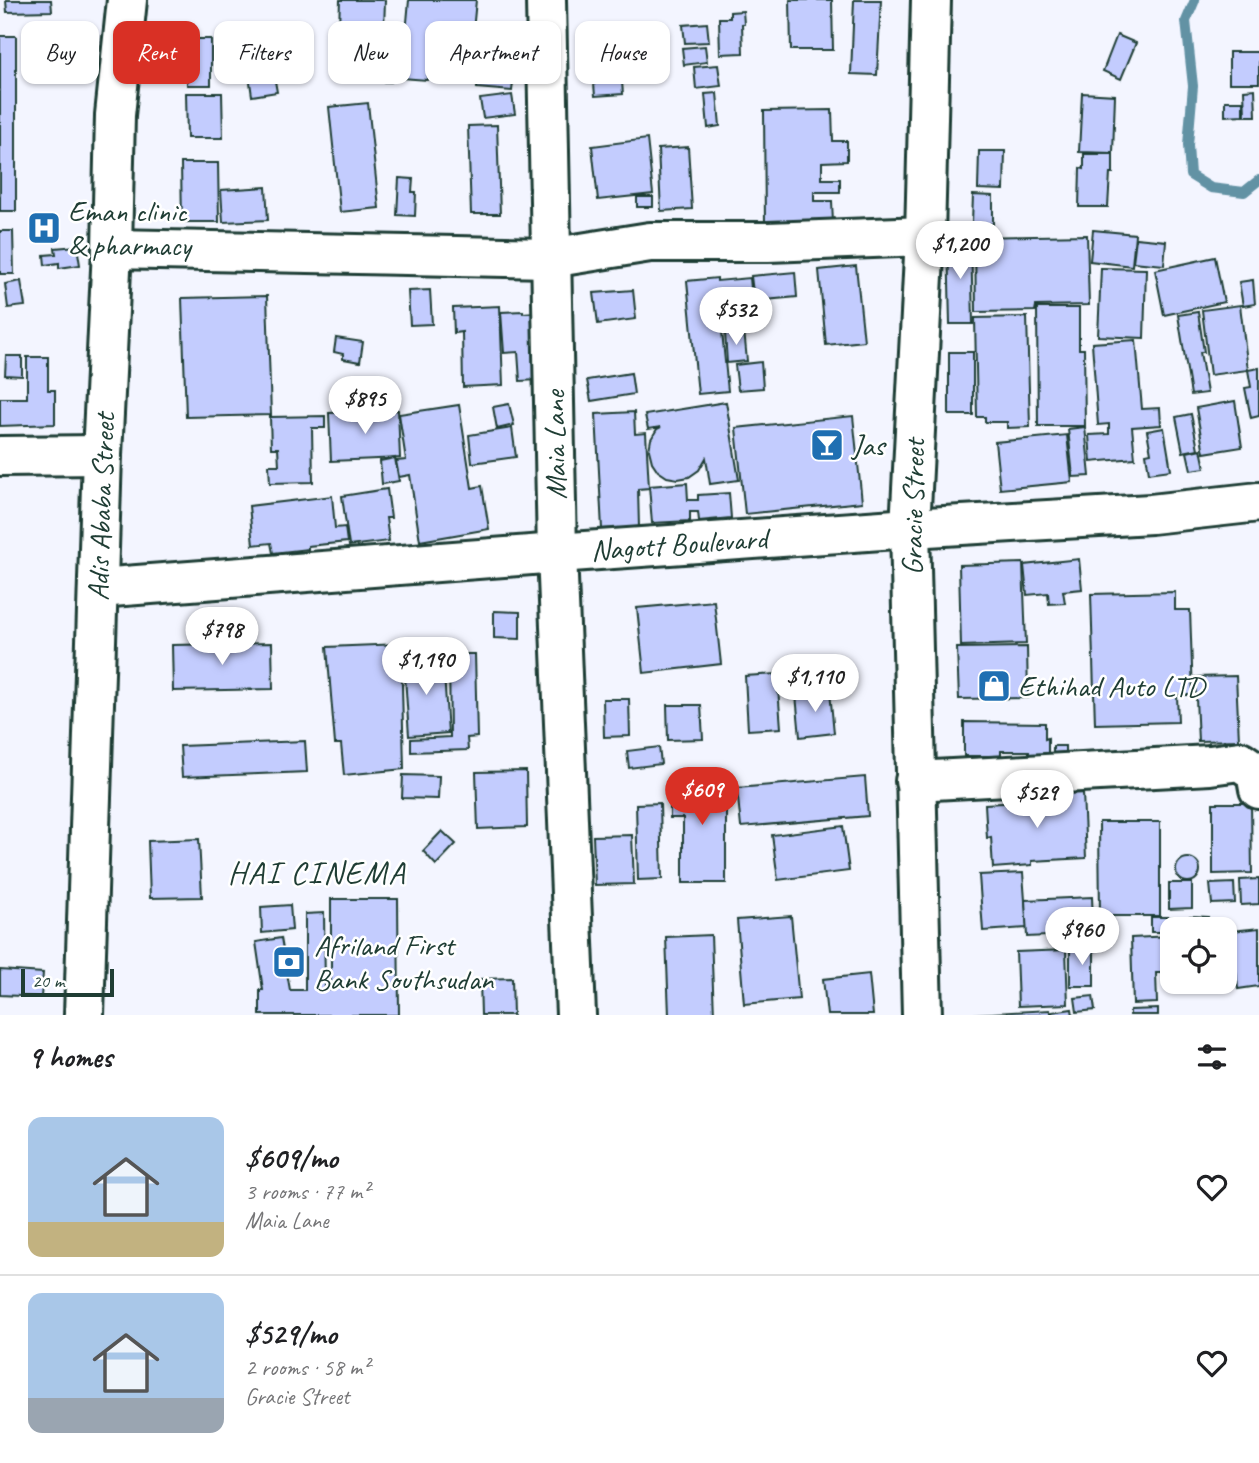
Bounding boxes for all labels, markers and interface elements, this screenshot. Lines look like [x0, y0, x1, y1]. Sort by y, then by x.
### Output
chip: Buy [21, 21, 99, 84]
chip: Rent [113, 21, 200, 84]
chip: Filters [214, 21, 314, 84]
chip: New [328, 21, 411, 84]
chip: Apartment [425, 21, 561, 84]
chip: House [575, 21, 670, 84]
place label: Eman clinic & pharmacy [68, 192, 193, 264]
hospital icon: Eman clinic & pharmacy [25, 209, 63, 247]
pin: $1,200 [903, 222, 1017, 281]
text: $1,200 [932, 229, 988, 258]
pin: $532 [695, 288, 777, 347]
text: $532 [715, 295, 757, 324]
pin: $895 [324, 376, 406, 436]
text: $895 [345, 384, 385, 413]
street label: Maia Lane [535, 388, 575, 500]
street label: Adis Ababa Street [79, 410, 123, 601]
bar icon: Jas [808, 426, 846, 464]
place label: Jas [850, 426, 887, 464]
street label: Gracie Street [893, 435, 933, 575]
street label: Nagott Boulevard [590, 519, 773, 569]
pin: $798 [181, 608, 263, 667]
text: $798 [201, 615, 243, 644]
pin: $1,190 [369, 638, 483, 697]
text: $1,190 [398, 645, 454, 674]
pin: $1,110 [758, 654, 872, 714]
text: $1,110 [787, 662, 843, 691]
shop icon: Ethihad Auto LTD [975, 667, 1013, 705]
place label: Ethihad Auto LTD [1018, 667, 1207, 705]
pin: $609 [661, 768, 743, 827]
pin: $529 [996, 770, 1078, 830]
text: $609 [681, 775, 723, 804]
text: $529 [1017, 778, 1057, 807]
district label: HAI CINEMA [228, 852, 406, 893]
pin: $960 [1041, 908, 1123, 967]
text: $960 [1061, 915, 1103, 944]
map controls [1160, 917, 1237, 994]
button: locate [1160, 917, 1237, 994]
place label: Afriland First Bank Southsudan [314, 926, 495, 998]
bank icon: Afriland First Bank Southsudan [270, 943, 308, 981]
scale bar [21, 966, 114, 998]
text: 20 m [32, 969, 64, 993]
text: 9 homes [28, 1038, 112, 1076]
icon: filters [1193, 1038, 1231, 1076]
text: $609/mo [245, 1139, 338, 1177]
icon: home [84, 1145, 168, 1229]
icon: heart [1193, 1168, 1231, 1206]
text: 3 rooms · 77 m² [245, 1177, 369, 1206]
text: Maia Lane [245, 1206, 329, 1235]
text: $529/mo [245, 1315, 337, 1353]
icon: home [84, 1321, 168, 1405]
icon: heart [1193, 1344, 1231, 1382]
text: 2 rooms · 58 m² [245, 1353, 369, 1382]
text: Gracie Street [245, 1382, 349, 1411]

